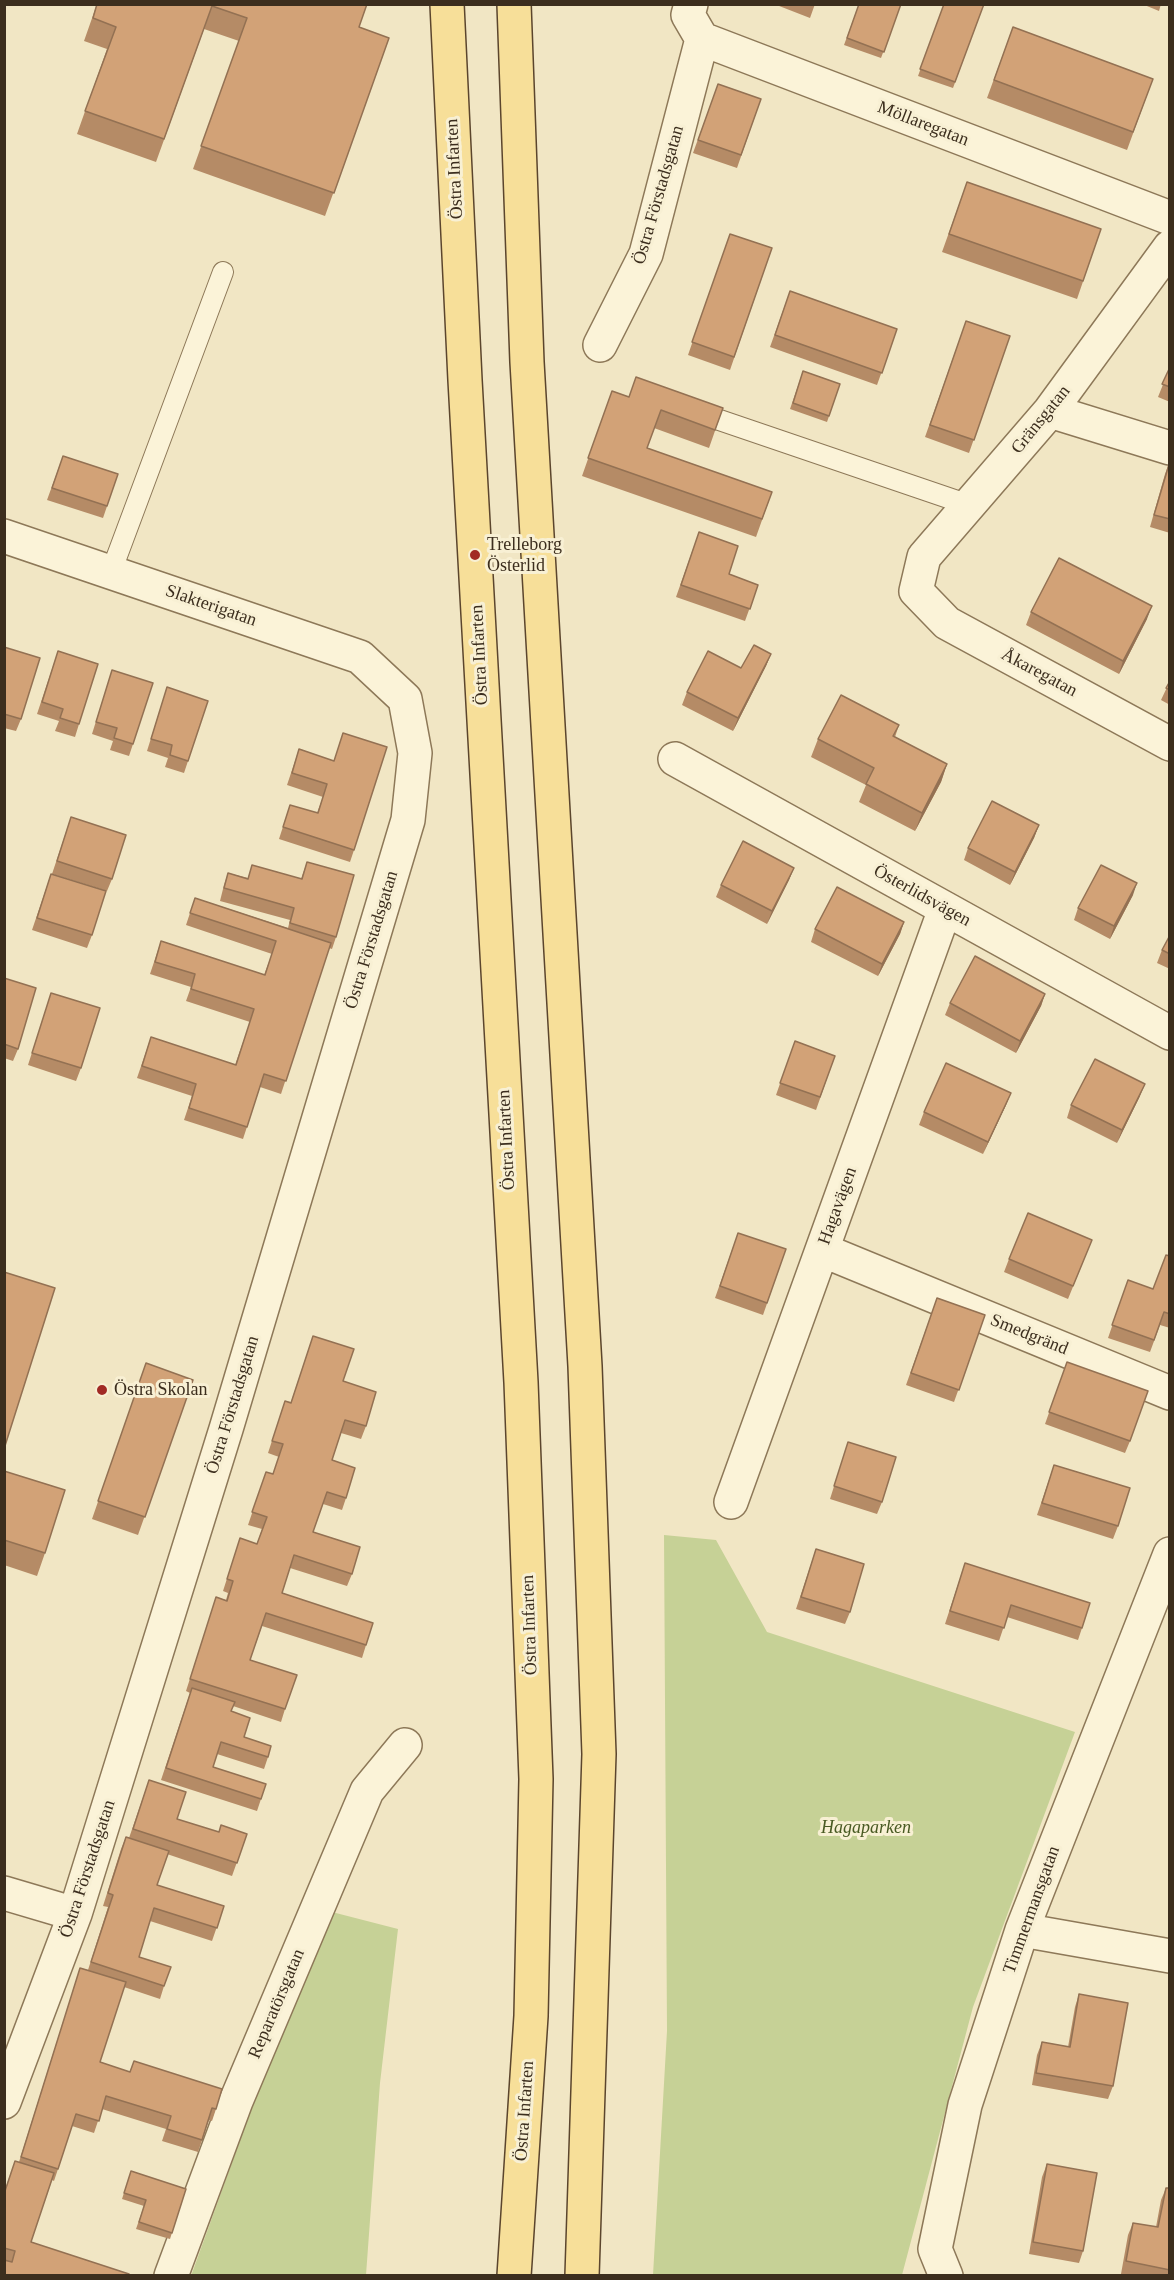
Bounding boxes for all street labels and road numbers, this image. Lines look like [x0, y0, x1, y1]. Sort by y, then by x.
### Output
street label: Möllaregatan [874, 97, 972, 151]
street label: Östra Infarten [442, 118, 468, 220]
street label: Östra Förstadsgatan [629, 123, 689, 267]
street label: Gränsgatan [1007, 381, 1075, 459]
street label: Slakterigatan [163, 580, 259, 632]
street label: Östra Infarten [467, 604, 493, 706]
street label: Åkaregatan [997, 644, 1081, 702]
street label: Österlidsvägen [870, 860, 974, 932]
street label: Östra Förstadsgatan [341, 868, 403, 1012]
street label: Östra Infarten [494, 1089, 520, 1191]
street label: Hagavägen [814, 1164, 862, 1248]
street label: Smedgränd [987, 1310, 1071, 1360]
street label: Östra Förstadsgatan [202, 1333, 264, 1477]
street label: Östra Infarten [517, 1574, 543, 1676]
street label: Östra Förstadsgatan [56, 1797, 120, 1941]
street label: Timmermansgatan [999, 1843, 1065, 1977]
street label: Reparatörsgatan [244, 1946, 310, 2062]
street label: Östra Infarten [511, 2060, 539, 2162]

